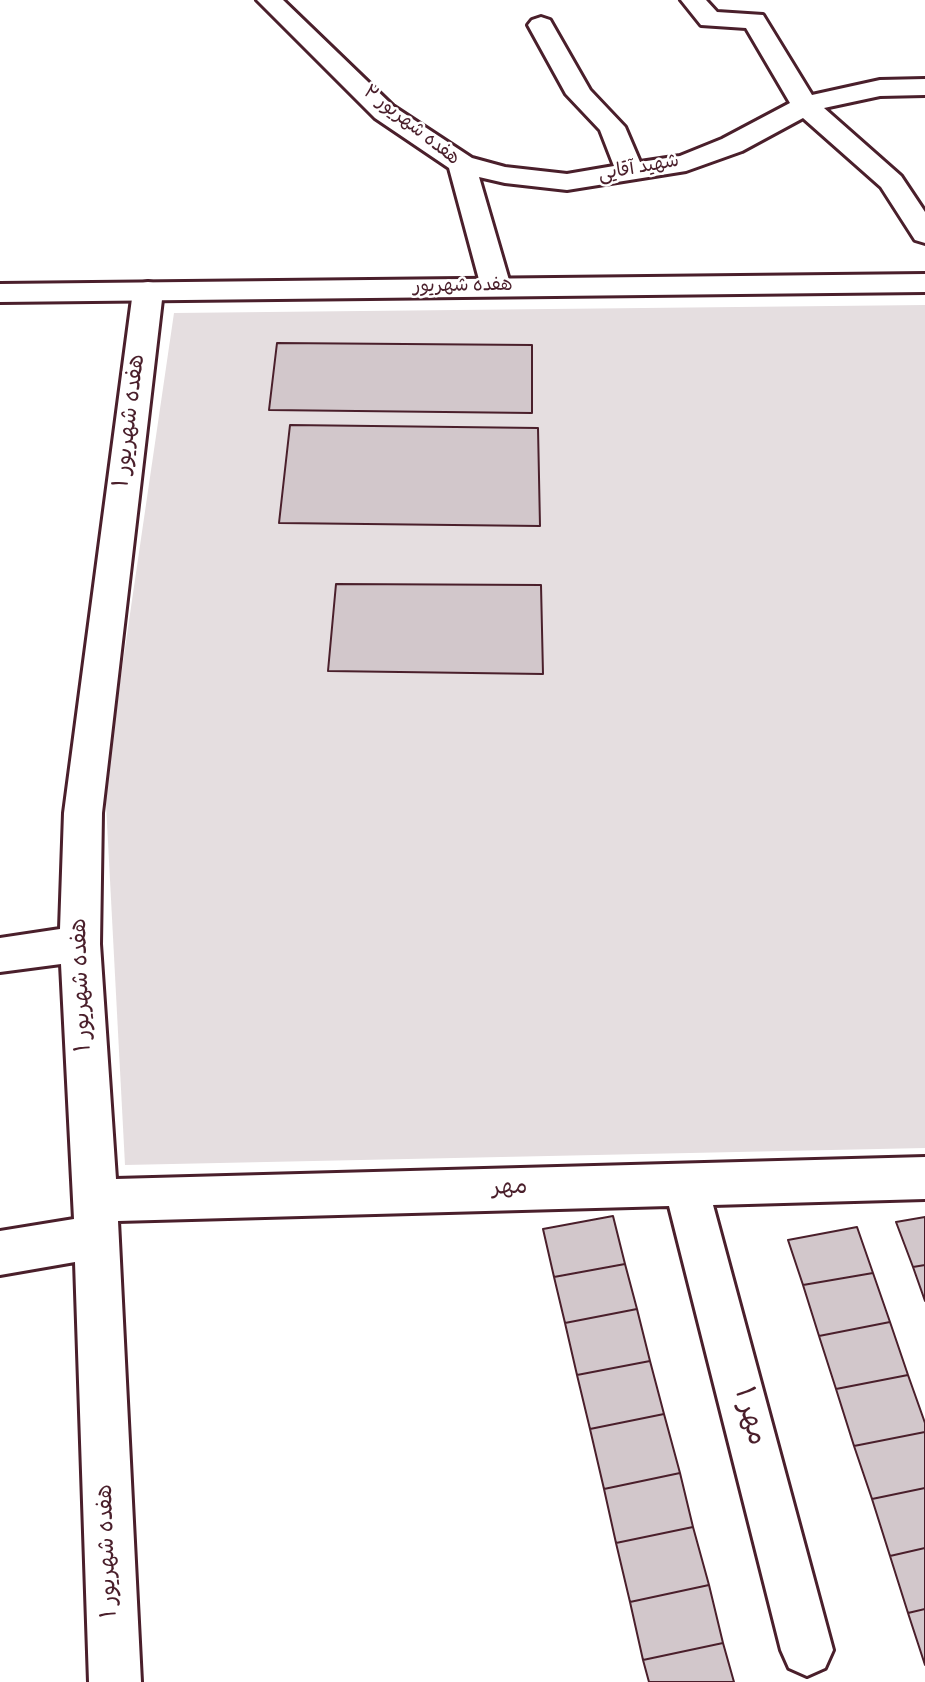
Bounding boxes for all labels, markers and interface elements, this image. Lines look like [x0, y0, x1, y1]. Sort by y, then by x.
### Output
street label: هفده شهریور ۲ [357, 82, 463, 172]
street label: شهید آقایی [597, 152, 681, 188]
street label: هفده شهریور [413, 276, 513, 300]
street label: هفده شهریور ۱ [110, 353, 154, 489]
street label: هفده شهریور ۱ [68, 918, 100, 1052]
street label: مهر [492, 1176, 528, 1204]
street label: مهر ۱ [723, 1384, 771, 1450]
street label: هفده شهریور ۱ [94, 1484, 126, 1618]

